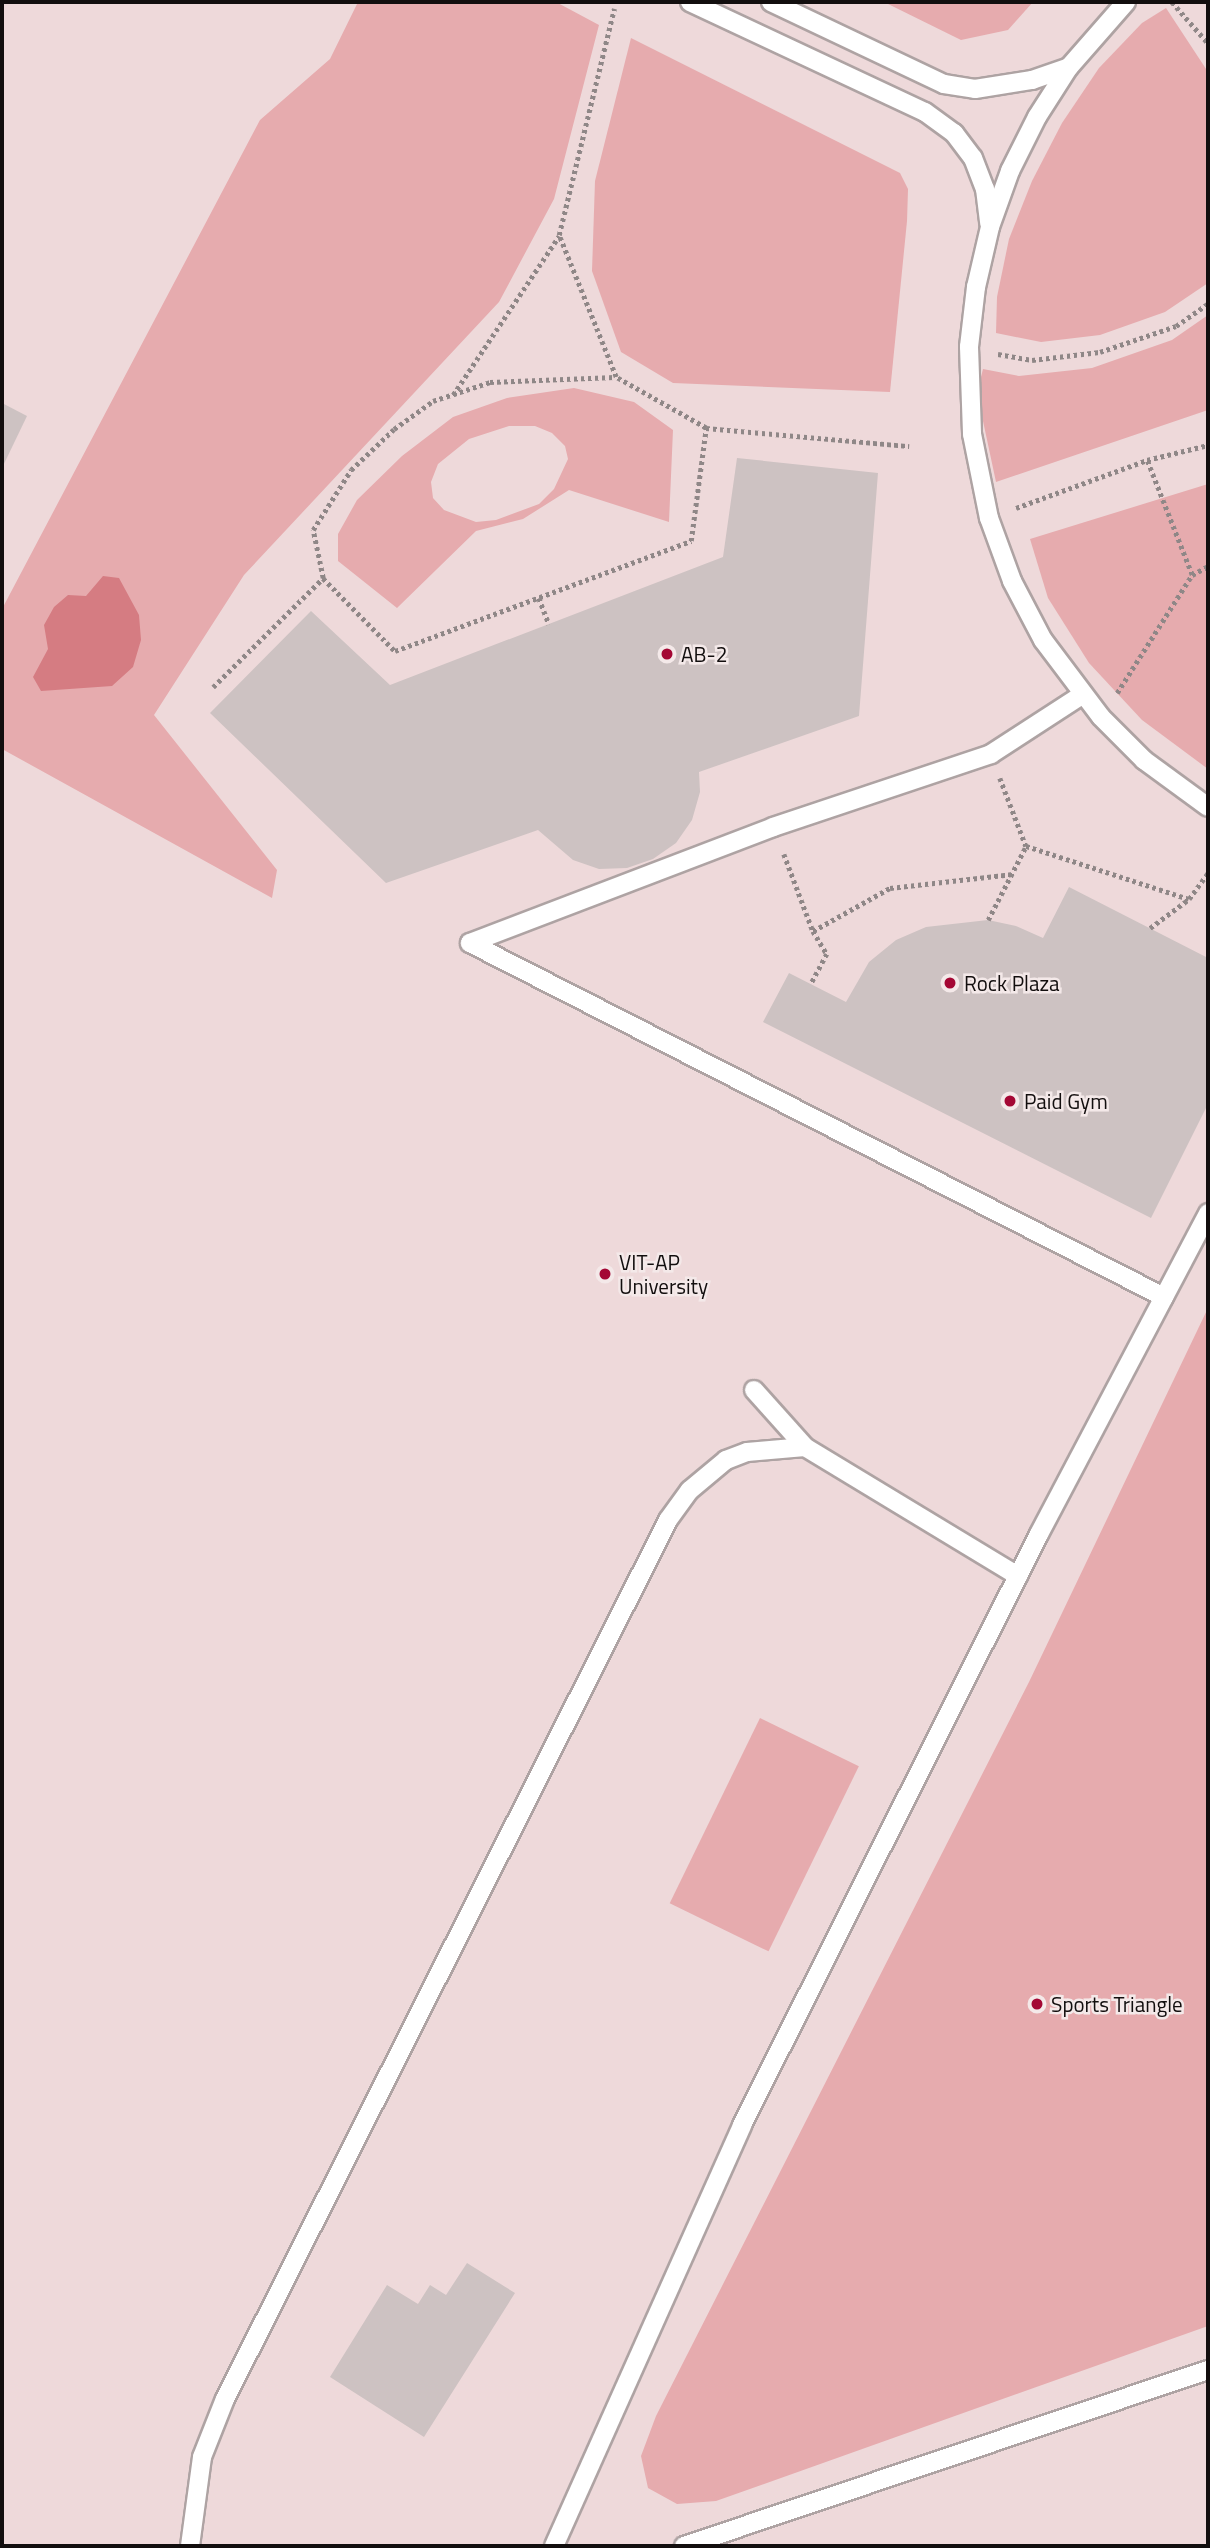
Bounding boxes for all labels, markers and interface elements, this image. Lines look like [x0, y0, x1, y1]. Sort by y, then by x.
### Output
place label: AB-2 [681, 641, 727, 667]
marker: AB-2 [659, 646, 675, 662]
place label: Rock Plaza [964, 970, 1060, 996]
marker: Rock Plaza [942, 975, 958, 991]
place label: Paid Gym [1024, 1088, 1108, 1114]
marker: Paid Gym [1002, 1093, 1018, 1109]
place label: VIT-AP University [619, 1249, 708, 1299]
marker: VIT-AP University [597, 1266, 613, 1282]
place label: Sports Triangle [1051, 1991, 1183, 2017]
marker: Sports Triangle [1029, 1996, 1045, 2012]

